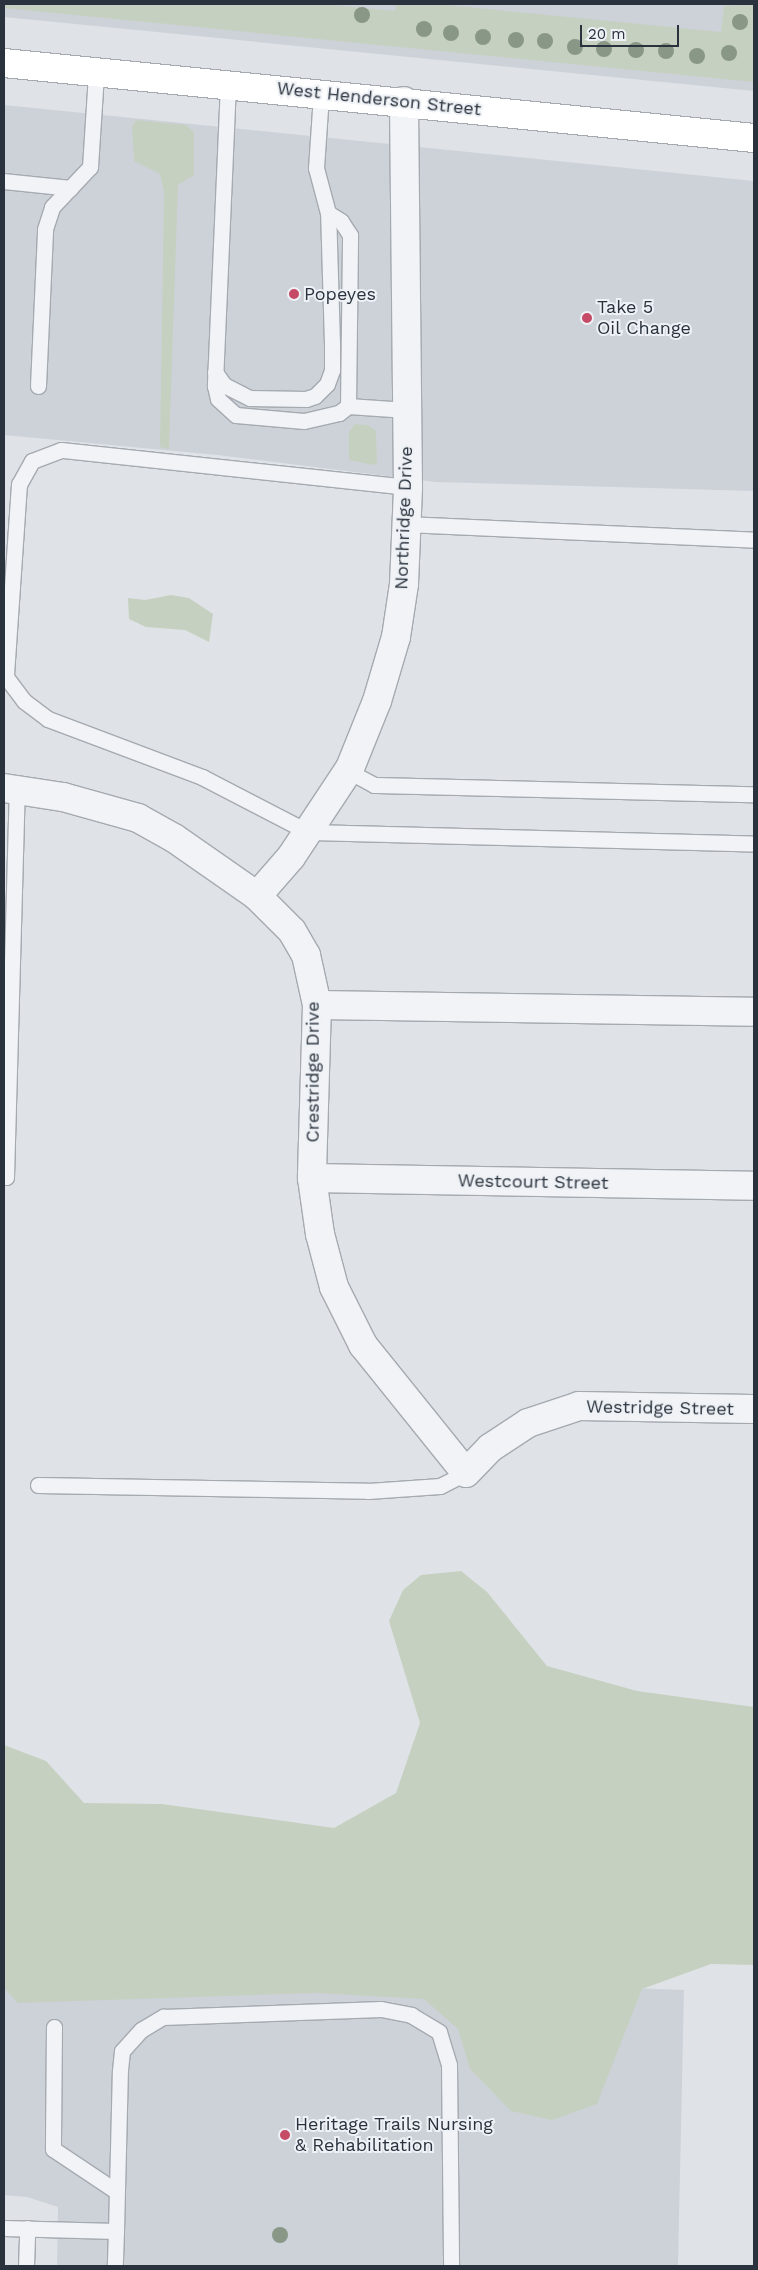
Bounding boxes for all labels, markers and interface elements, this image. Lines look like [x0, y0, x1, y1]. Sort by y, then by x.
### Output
scale bar [583, 15, 682, 47]
text: 20 m [588, 25, 626, 43]
street label: West Henderson Street [276, 78, 482, 120]
place label: Popeyes [304, 283, 376, 305]
marker: Popeyes [288, 288, 300, 300]
place label: Take 5 Oil Change [597, 297, 692, 340]
marker: Take 5 Oil Change [581, 312, 593, 324]
street label: Northridge Drive [391, 446, 417, 590]
street label: Crestridge Drive [302, 1001, 324, 1143]
street label: Westcourt Street [457, 1170, 609, 1194]
street label: Westridge Street [586, 1396, 734, 1420]
place label: Heritage Trails Nursing & Rehabilitation [295, 2114, 493, 2156]
marker: Heritage Trails Nursing & Rehabilitation [279, 2129, 291, 2141]

